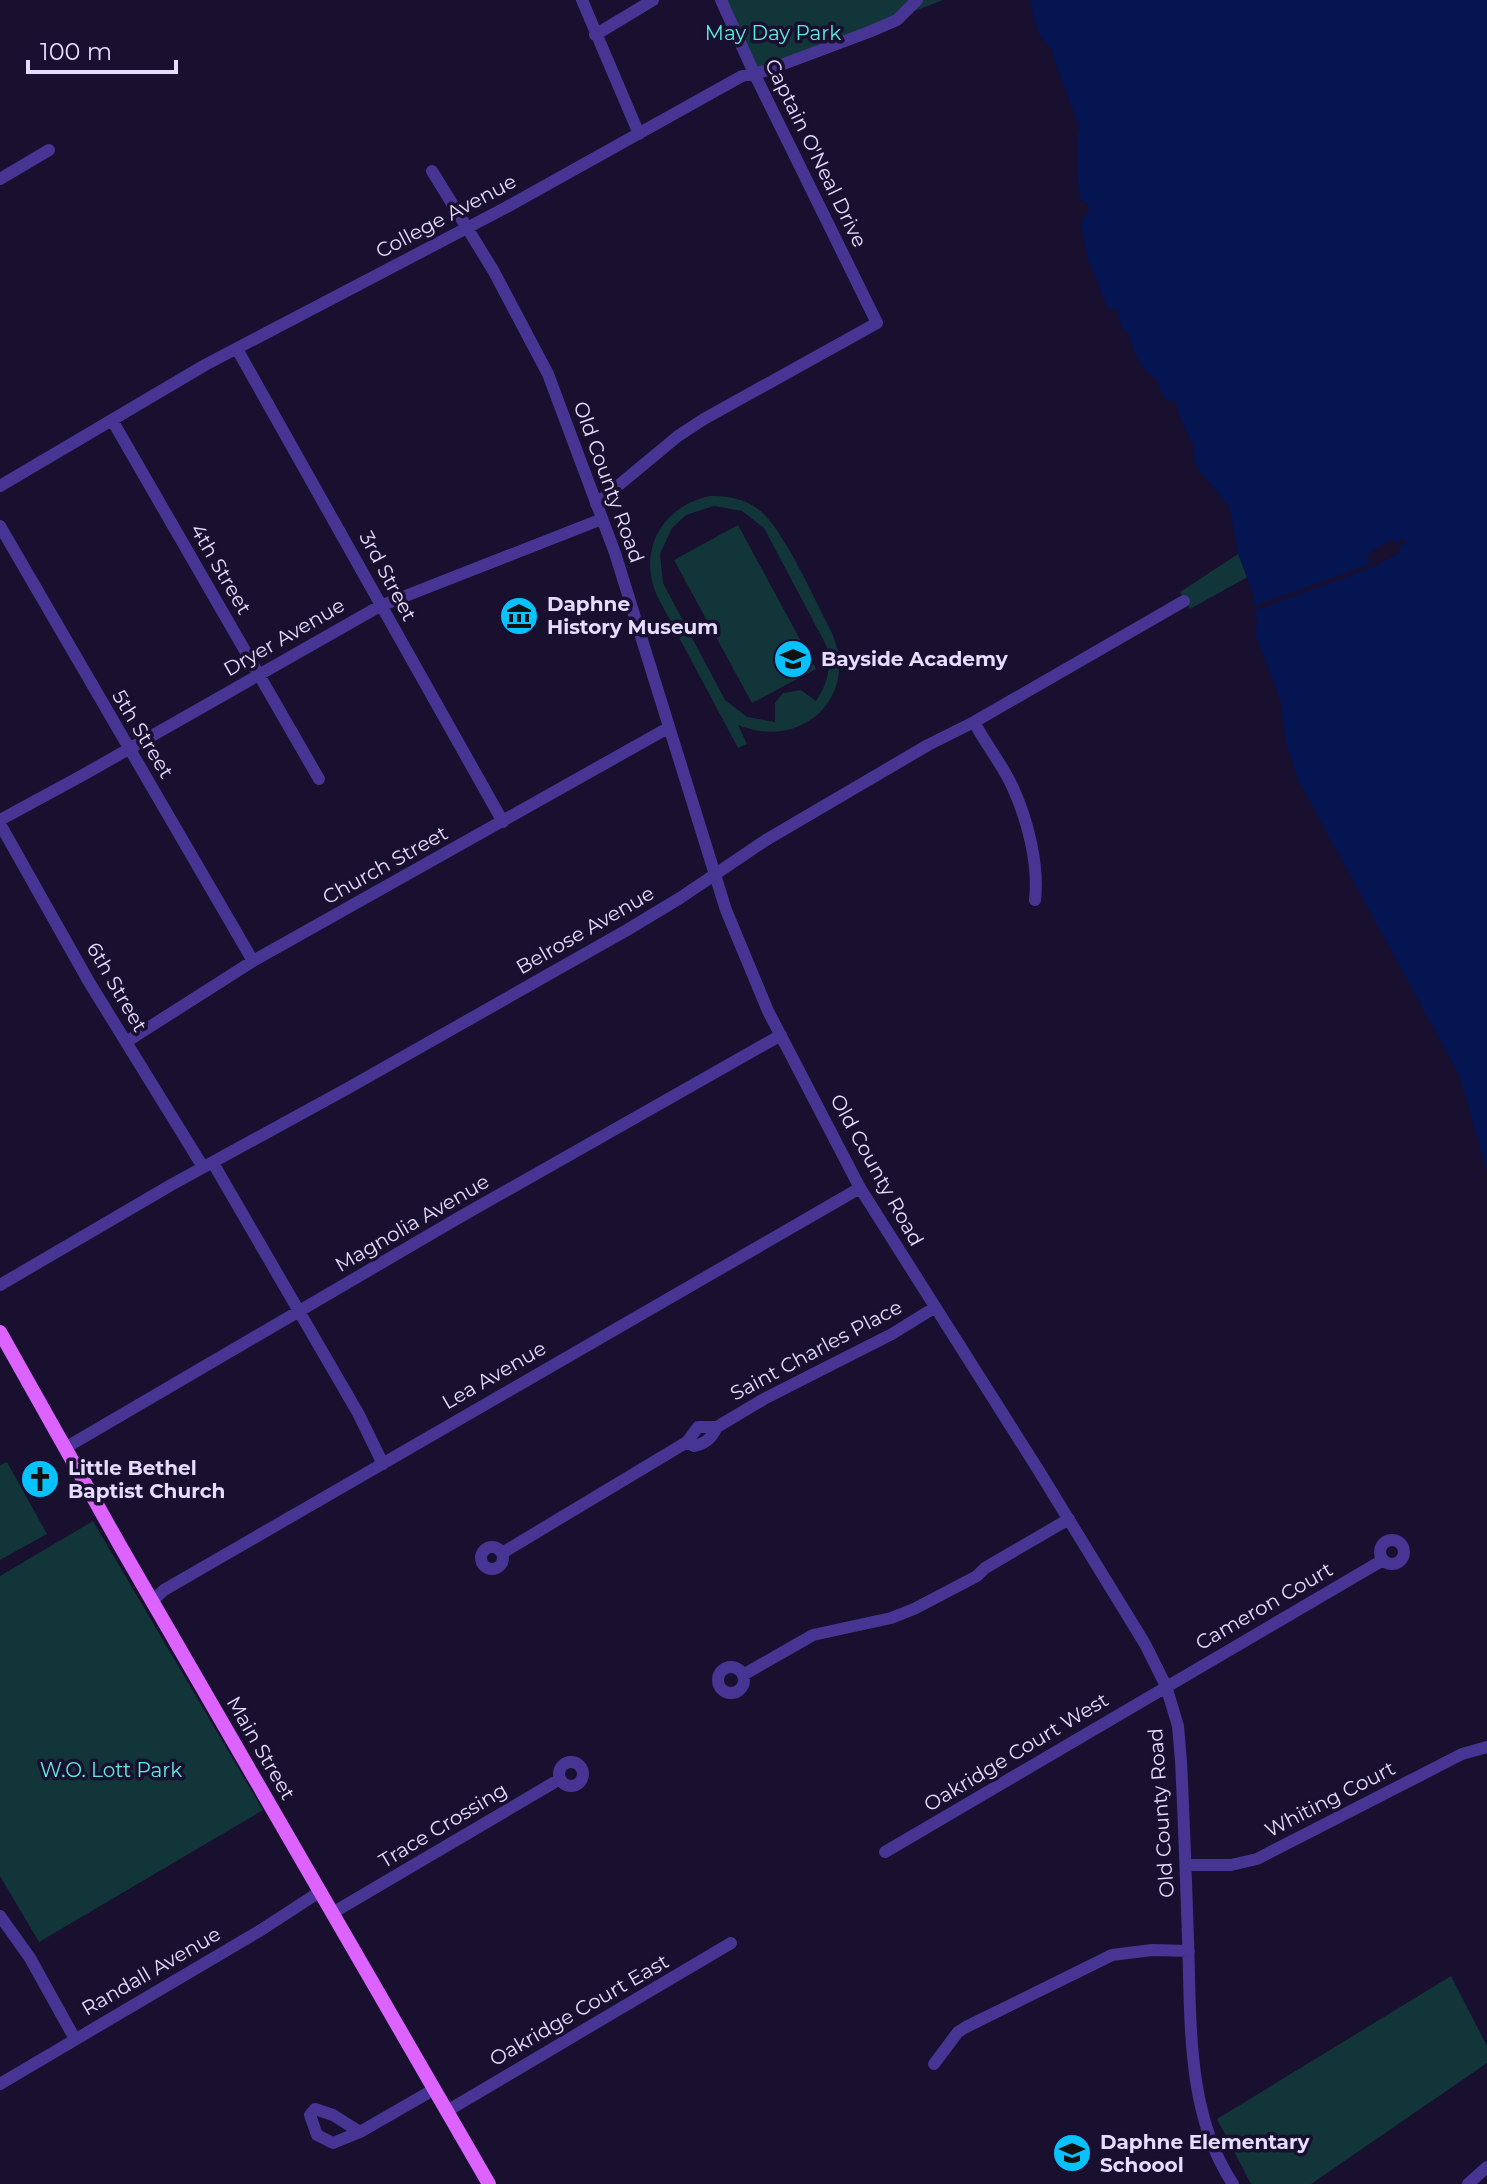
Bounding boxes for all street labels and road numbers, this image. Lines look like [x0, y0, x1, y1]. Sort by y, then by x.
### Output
street label: Captain O'Neal Drive [760, 55, 872, 251]
street label: College Avenue [372, 169, 520, 263]
street label: Old County Road [569, 398, 649, 566]
street label: 4th Street [185, 519, 257, 619]
street label: 3rd Street [354, 527, 422, 625]
street label: Dryer Avenue [219, 593, 349, 681]
street label: 5th Street [107, 686, 179, 782]
street label: Church Street [318, 821, 452, 909]
street label: Belrose Avenue [512, 881, 658, 979]
street label: 6th Street [82, 938, 152, 1036]
street label: Old County Road [825, 1090, 929, 1250]
street label: Magnolia Avenue [331, 1169, 493, 1277]
street label: Saint Charles Place [726, 1295, 906, 1405]
street label: Lea Avenue [438, 1336, 550, 1414]
street label: Cameron Court [1191, 1557, 1337, 1655]
street label: Oakridge Court West [920, 1687, 1112, 1817]
street label: Main Street [222, 1692, 300, 1804]
street label: Old County Road [1143, 1727, 1179, 1899]
street label: Whiting Court [1261, 1756, 1399, 1842]
street label: Trace Crossing [375, 1777, 511, 1873]
street label: Randall Avenue [77, 1921, 225, 2021]
street label: Oakridge Court East [485, 1949, 673, 2071]

